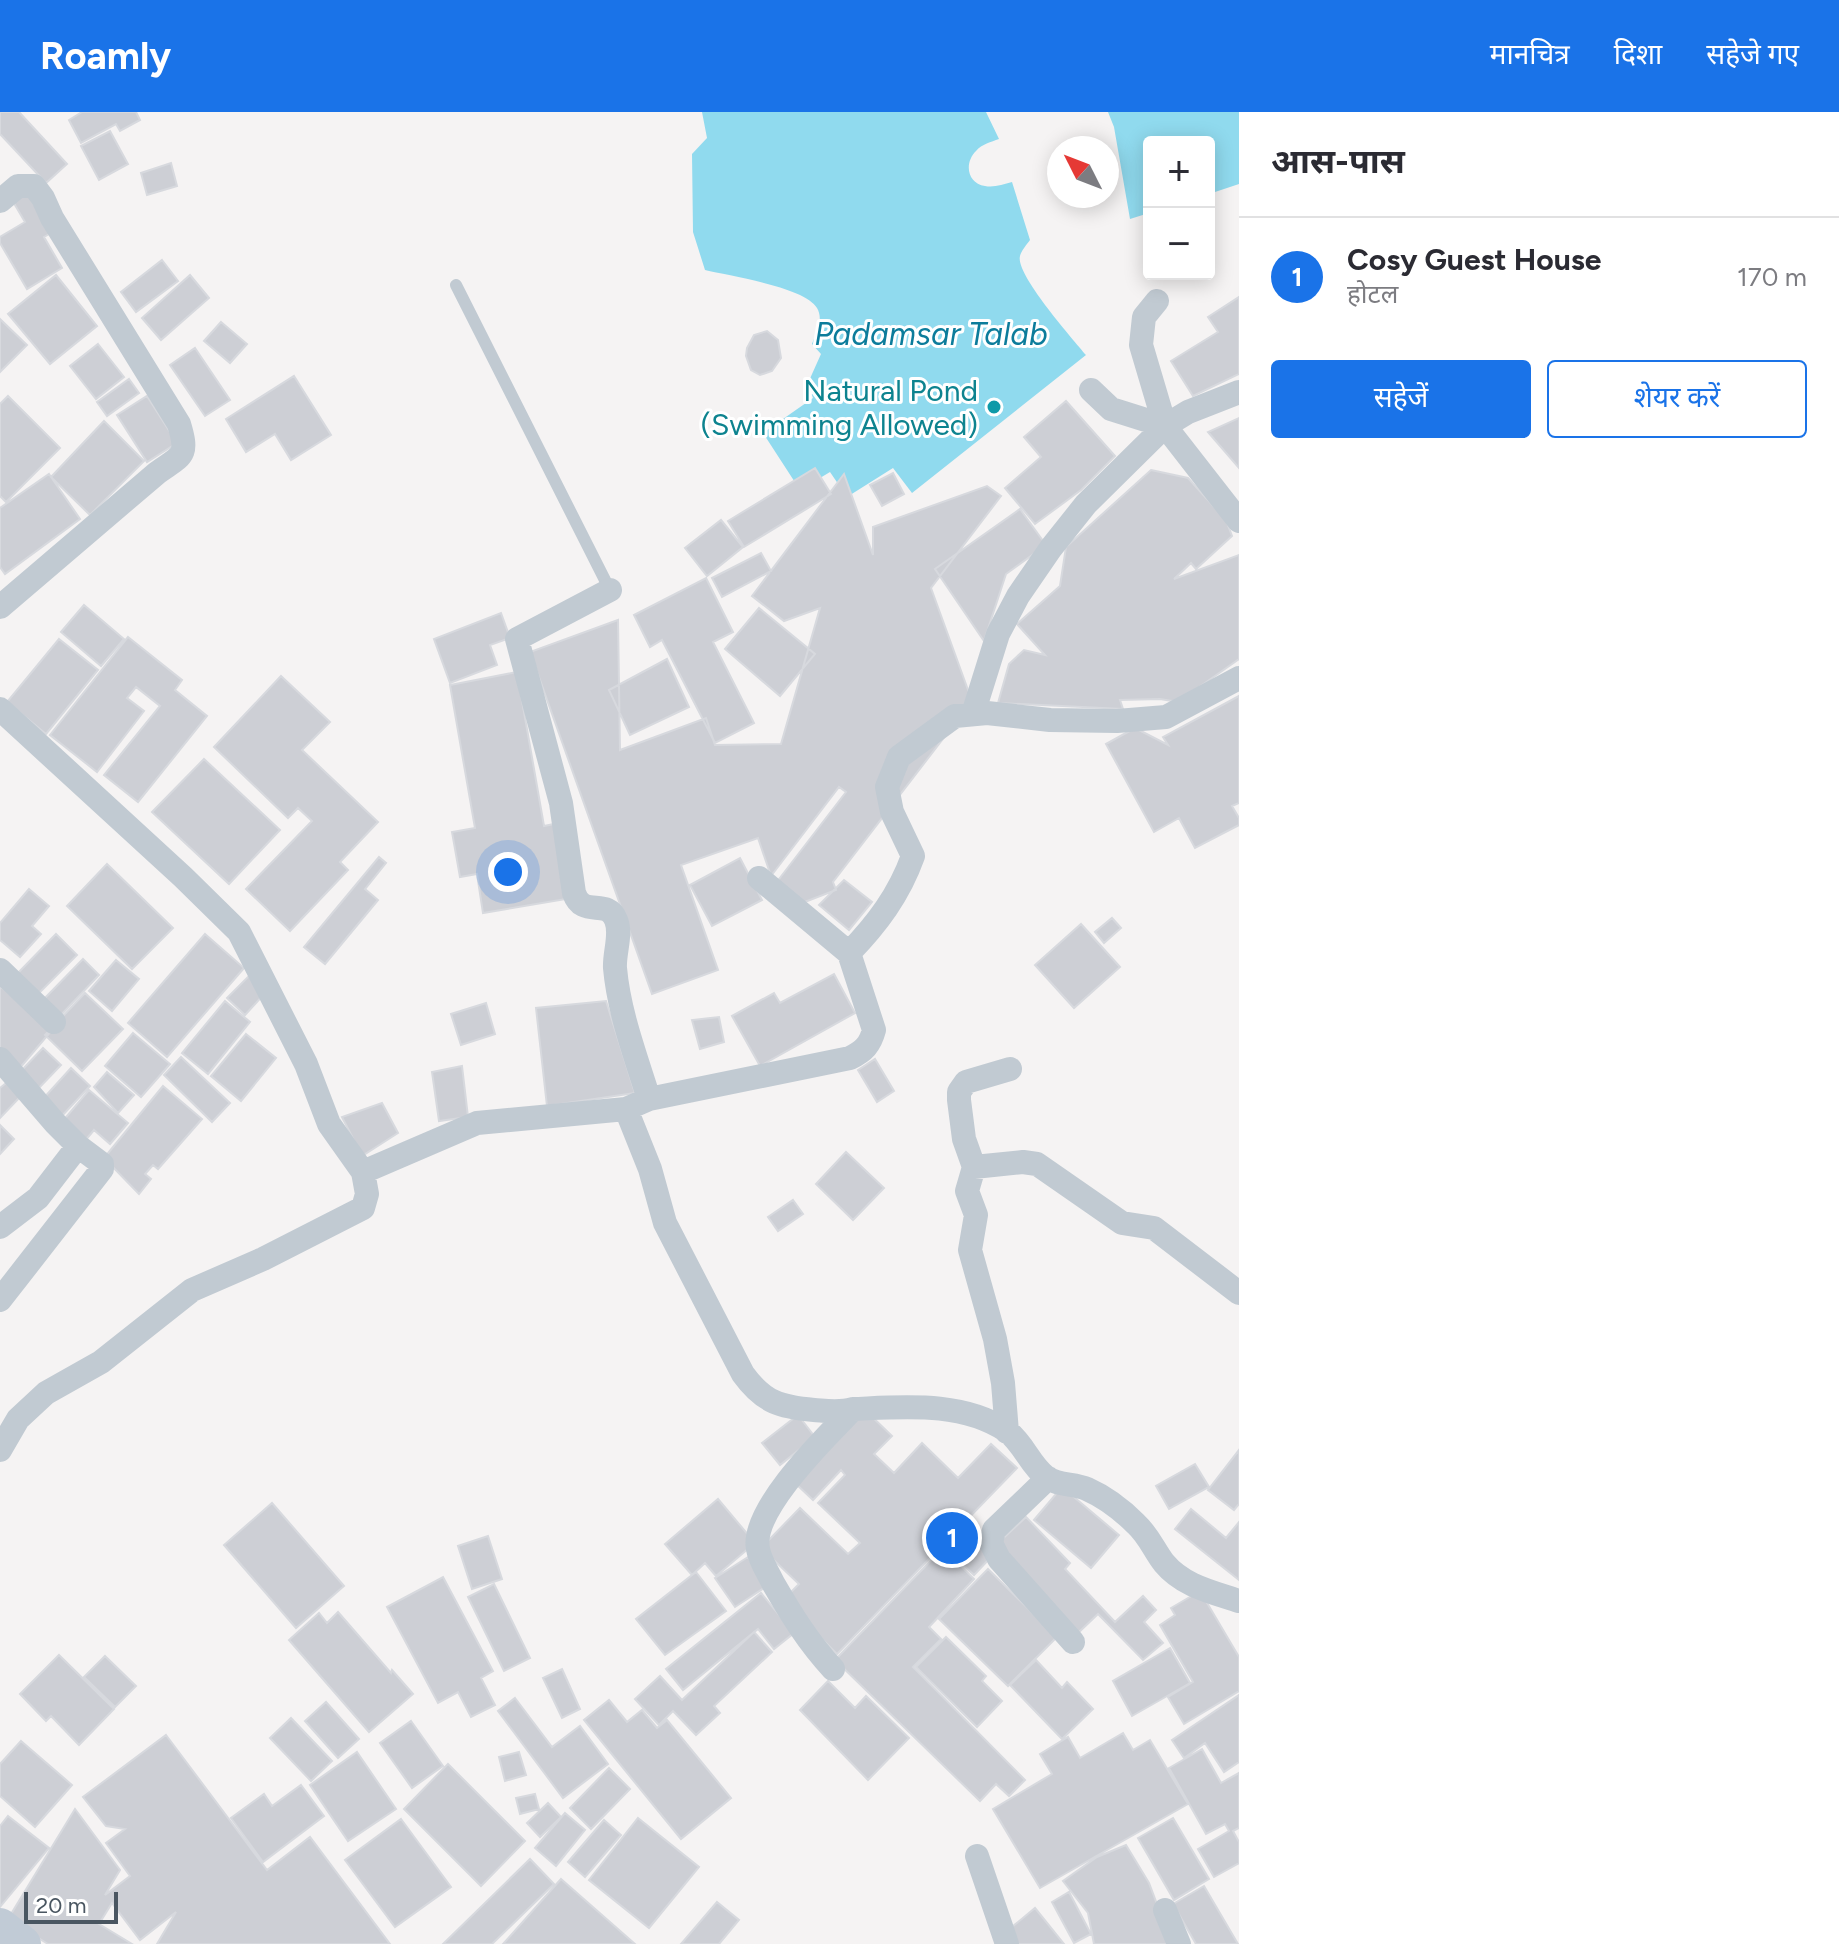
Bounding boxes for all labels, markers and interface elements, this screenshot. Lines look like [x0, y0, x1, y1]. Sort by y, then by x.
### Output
text: Roamly [40, 33, 171, 79]
text: मानचित्र [1490, 37, 1570, 71]
text: दिशा [1614, 37, 1662, 71]
text: सहेजे गए [1706, 37, 1799, 71]
north arrow [1047, 136, 1119, 208]
map controls [1143, 136, 1215, 280]
button: + [1143, 136, 1215, 208]
text: आस-पास [1271, 141, 1405, 182]
button: − [1143, 208, 1215, 280]
text: Cosy Guest House [1347, 241, 1601, 278]
text: 1 [1292, 261, 1302, 293]
text: 170 m [1737, 261, 1807, 293]
text: होटल [1347, 278, 1398, 310]
water label: Padamsar Talab [814, 315, 1048, 353]
button: सहेजें [1271, 360, 1531, 438]
button: शेयर करें [1547, 360, 1807, 438]
place label: Natural Pond (Swimming Allowed) [701, 372, 978, 443]
marker: Natural Pond (Swimming Allowed) [985, 398, 1003, 416]
your location [488, 852, 528, 892]
pin: 1 [926, 1508, 978, 1568]
scale bar [24, 1888, 118, 1924]
text: 20 m [36, 1892, 87, 1919]

